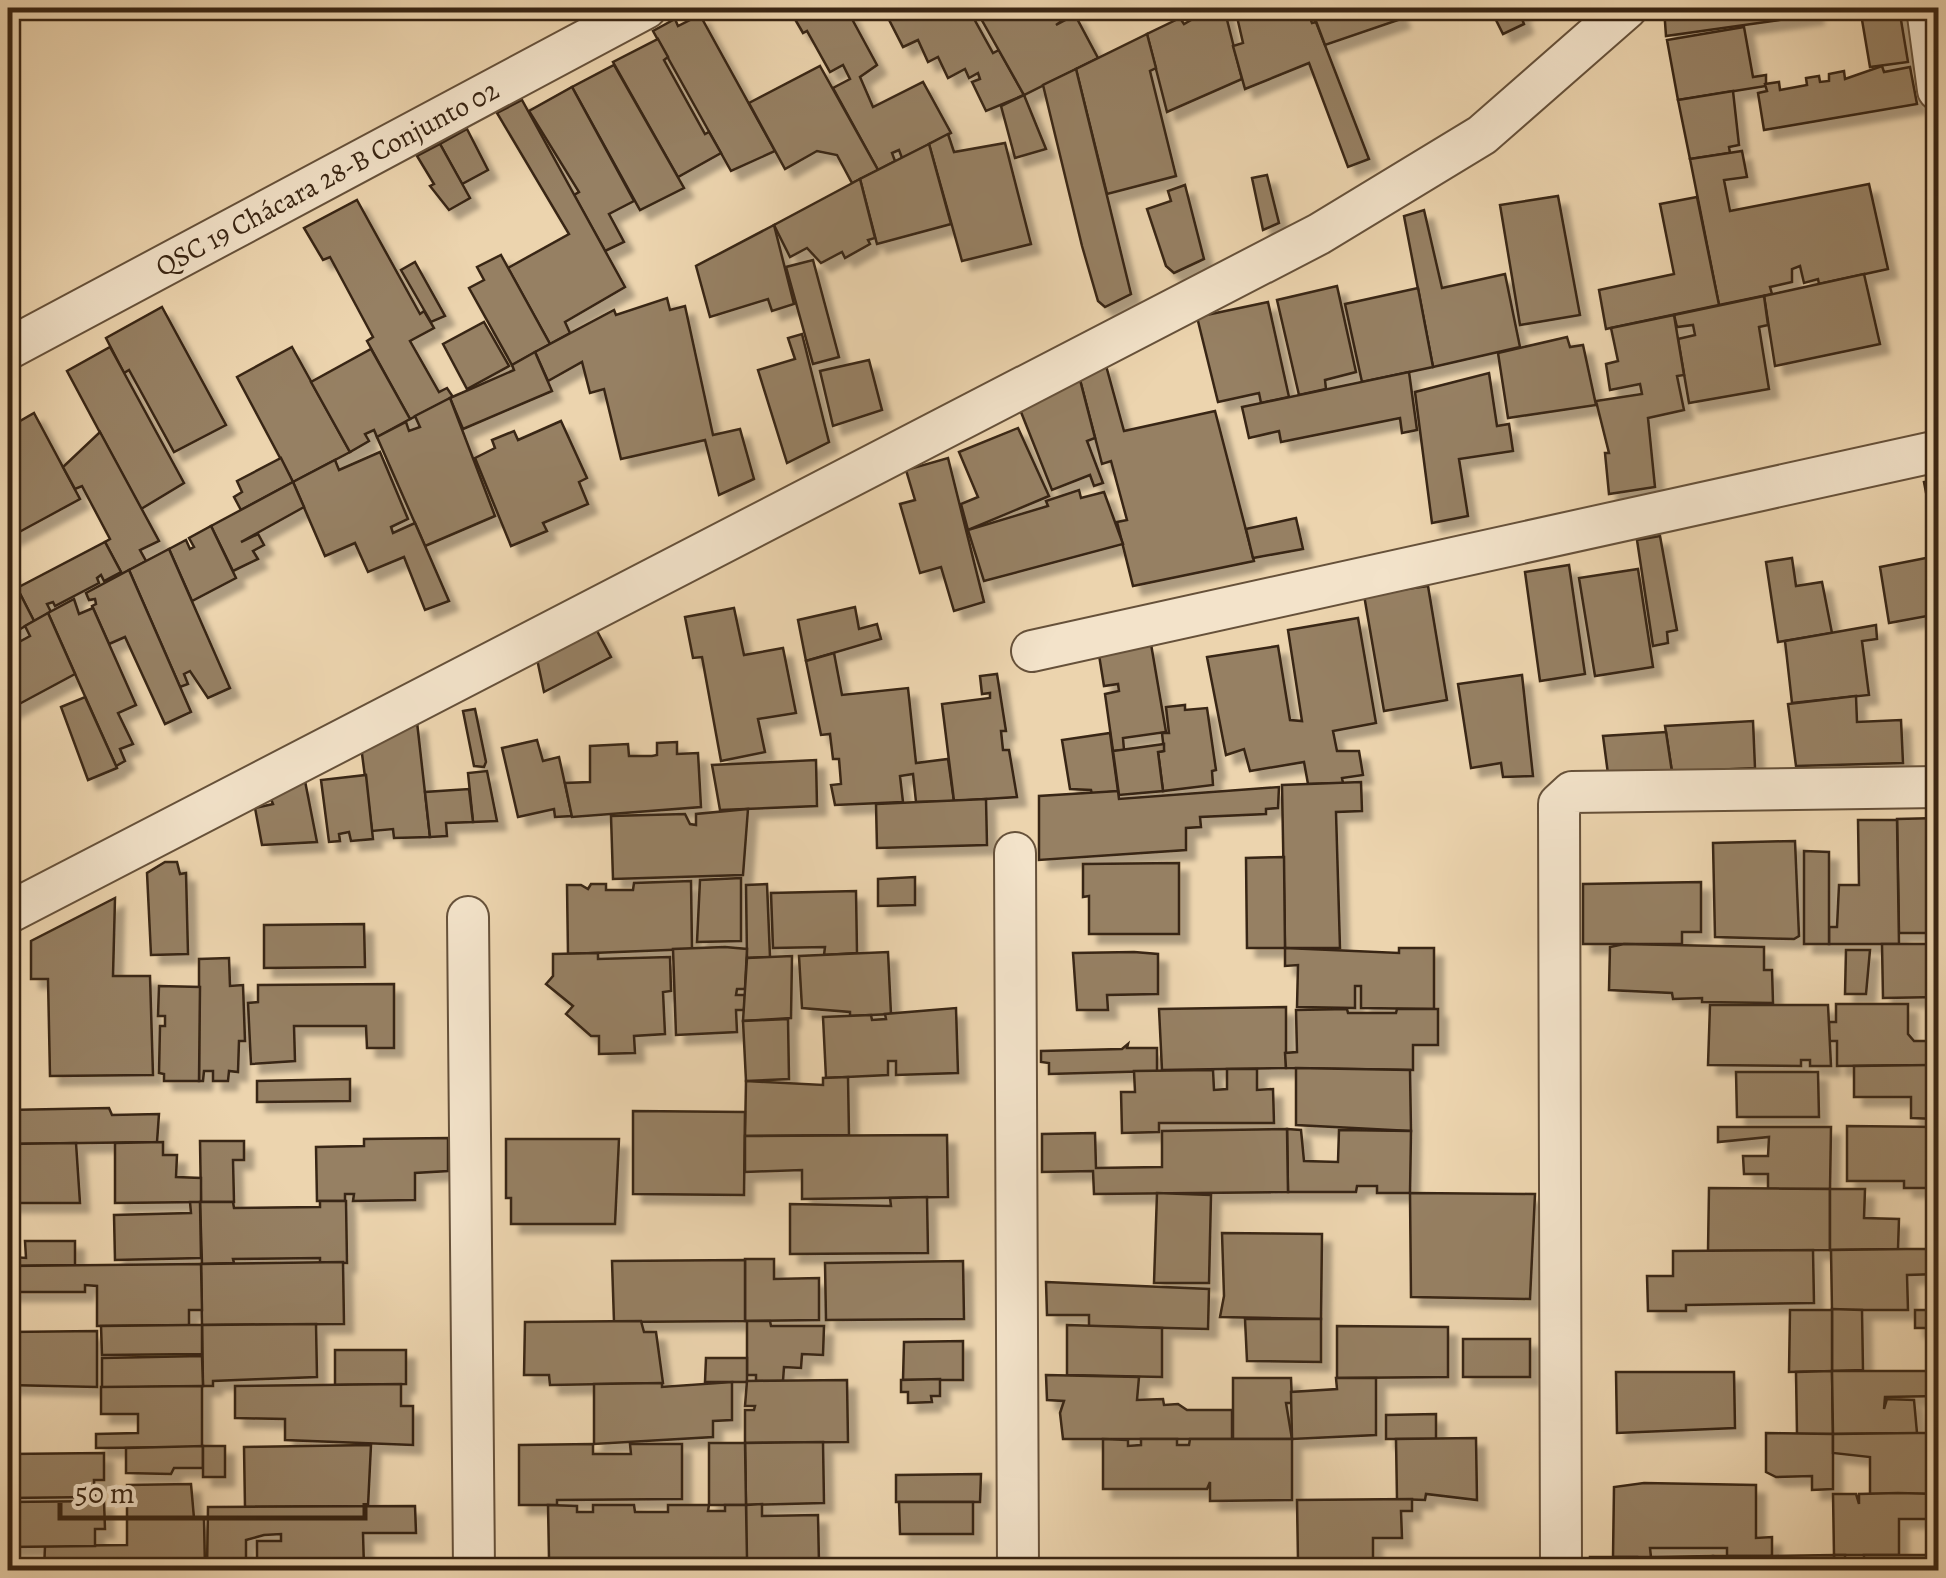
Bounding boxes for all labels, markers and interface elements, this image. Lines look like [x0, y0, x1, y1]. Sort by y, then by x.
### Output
street label: QSC 19 Chácara 28-B Conjunto 02 [149, 71, 506, 286]
scale bar [60, 1458, 365, 1520]
text: 50 m [75, 1473, 135, 1513]

